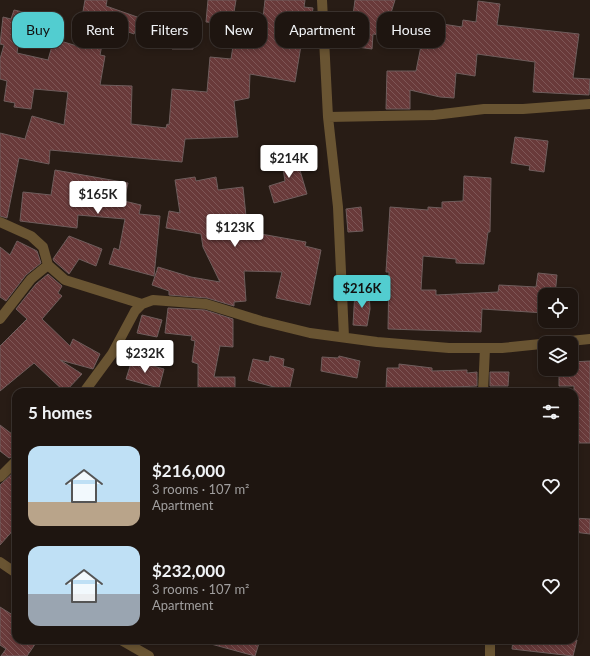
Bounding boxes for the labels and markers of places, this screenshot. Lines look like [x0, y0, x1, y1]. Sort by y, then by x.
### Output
pin: $214K [261, 145, 317, 179]
pin: $165K [70, 181, 126, 215]
pin: $123K [207, 214, 263, 248]
pin: $216K [334, 275, 390, 309]
pin: $232K [117, 340, 173, 374]

